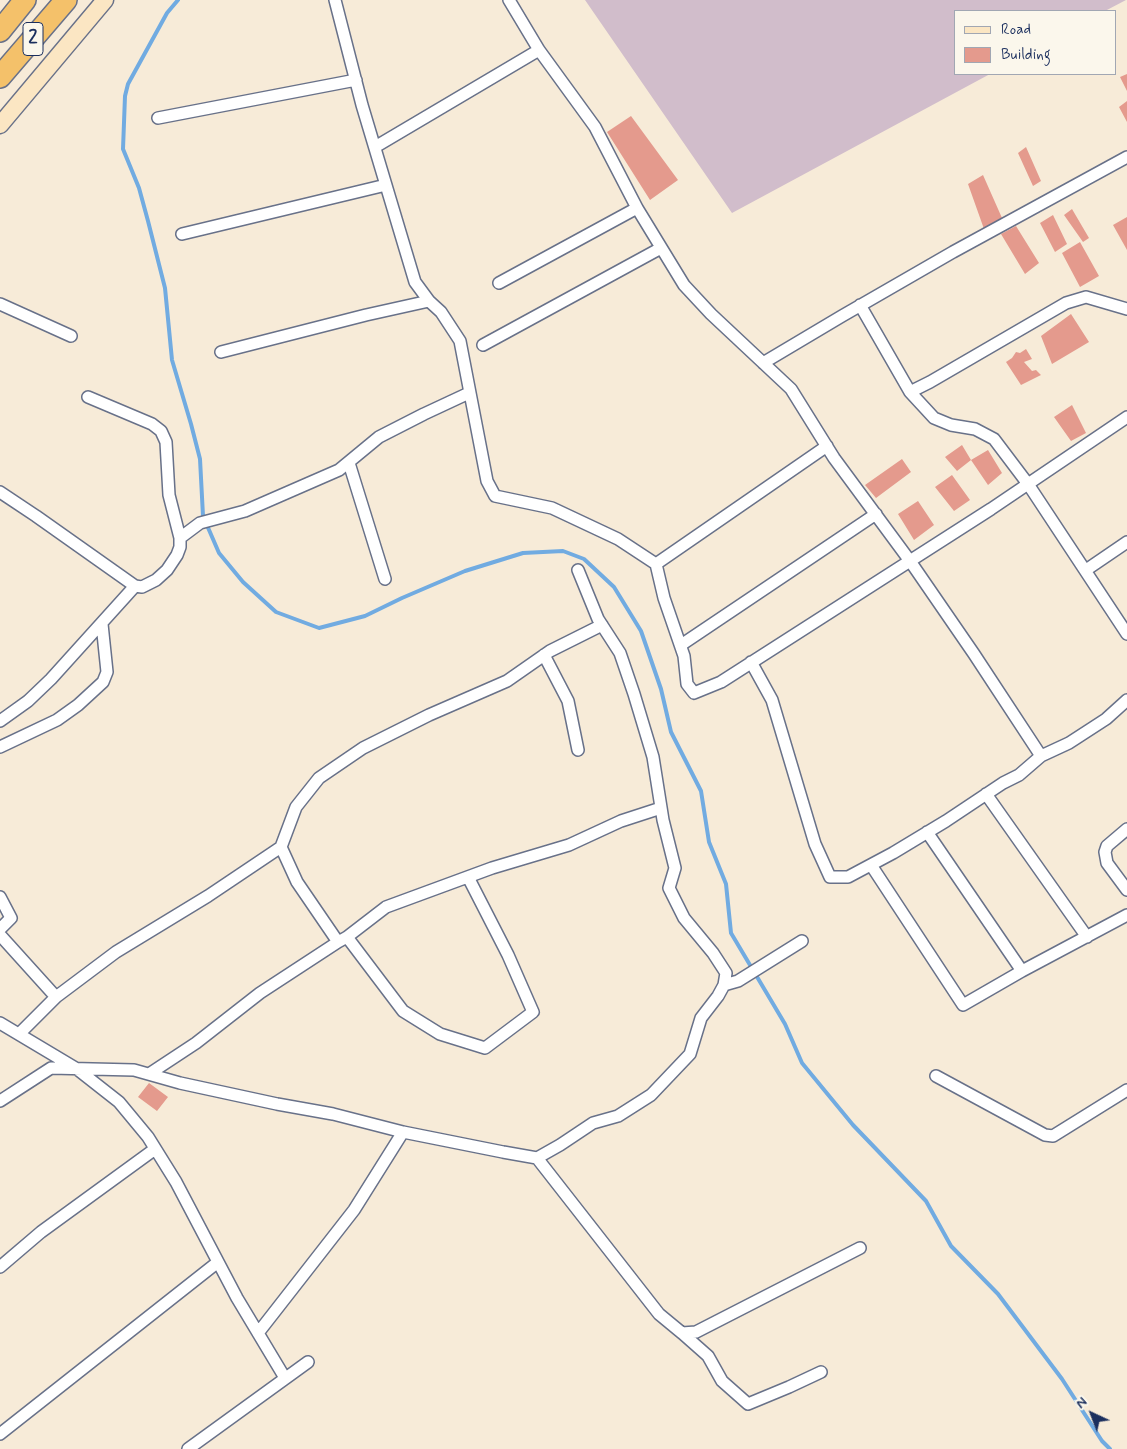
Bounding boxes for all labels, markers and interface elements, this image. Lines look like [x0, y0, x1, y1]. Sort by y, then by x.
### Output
legend [954, 10, 1117, 75]
text: Road [1001, 20, 1031, 40]
road number: 2 [23, 22, 43, 56]
text: Building [1001, 45, 1051, 65]
north arrow [1067, 1389, 1117, 1439]
text: N [1072, 1393, 1091, 1413]

